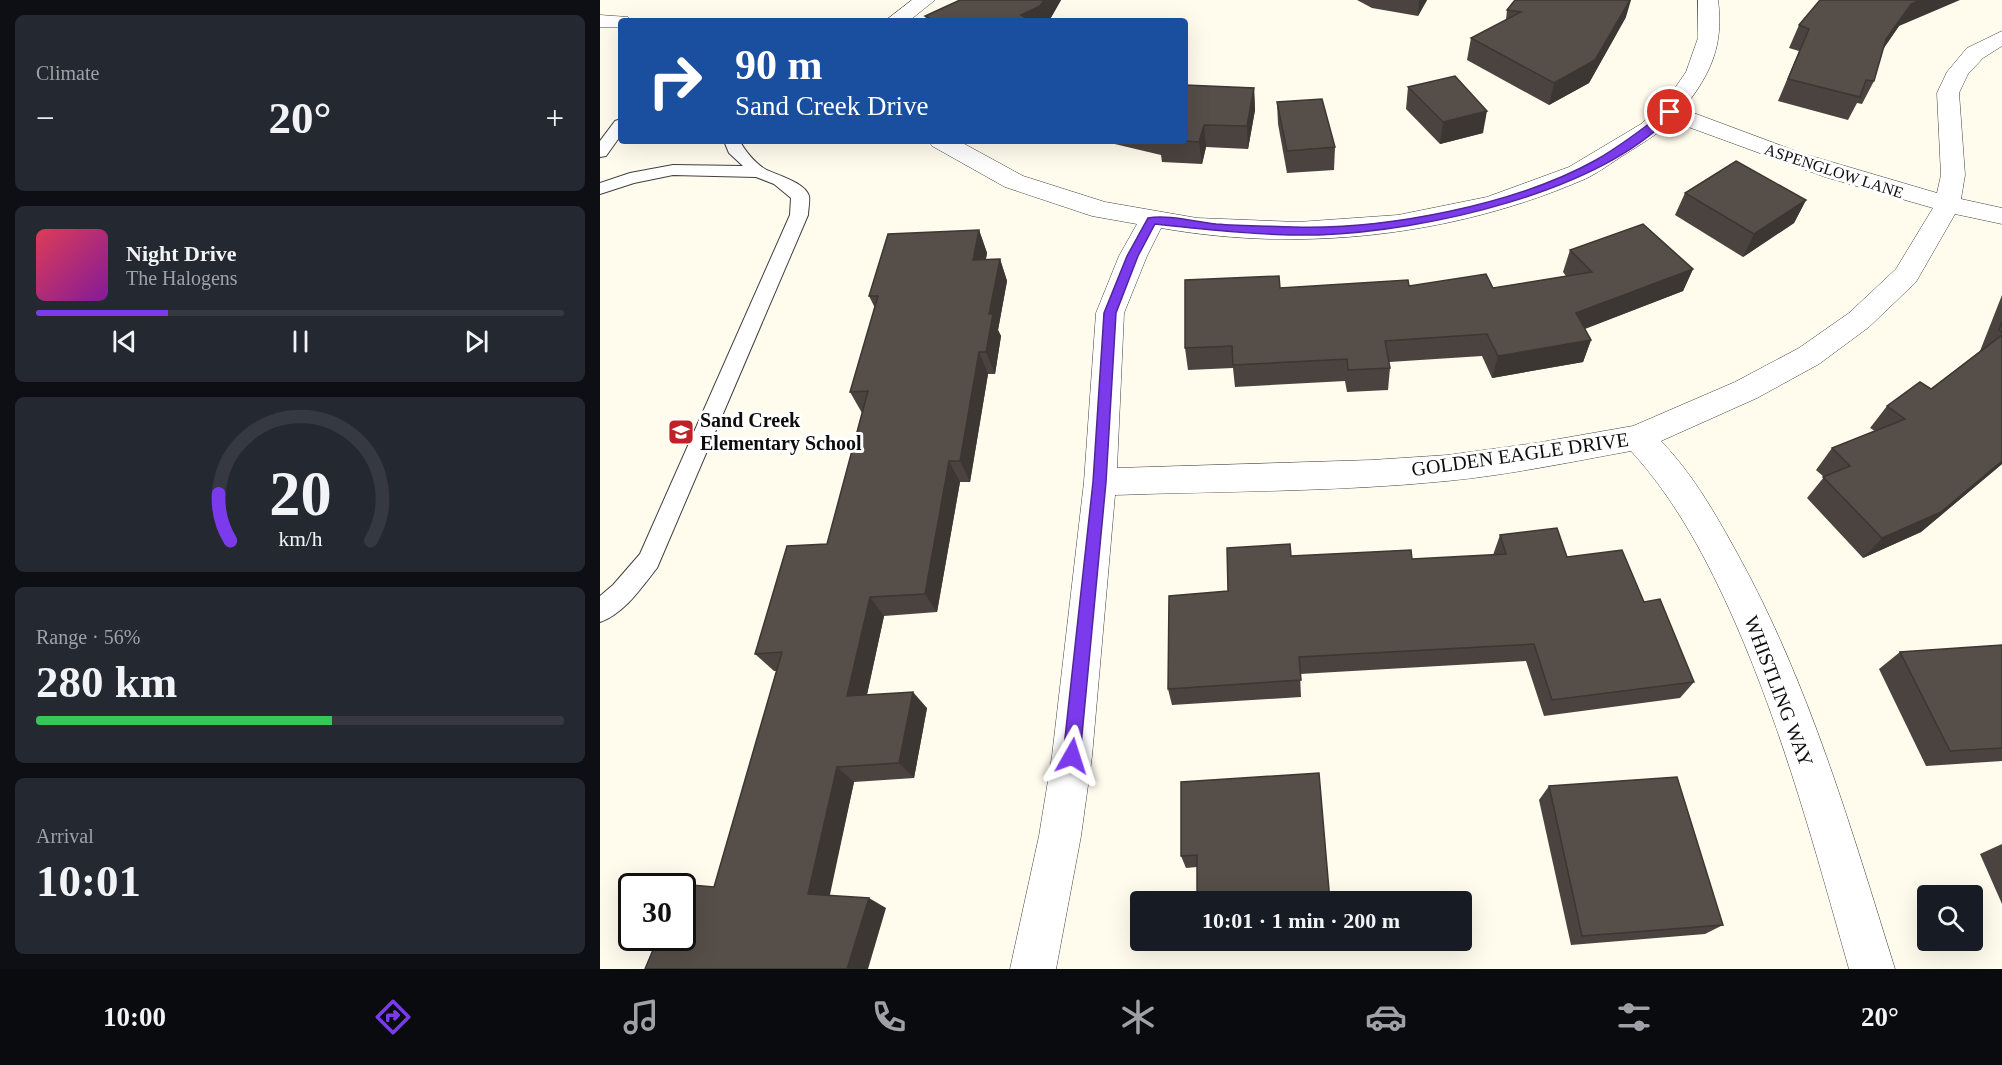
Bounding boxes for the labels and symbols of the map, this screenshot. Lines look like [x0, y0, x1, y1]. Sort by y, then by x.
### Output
pin [1644, 86, 1695, 137]
street label: ASPENGLOW LANE [1762, 141, 1906, 201]
place label: Sand Creek Elementary School [700, 409, 862, 455]
school or university icon: Sand Creek Elementary School [666, 417, 696, 447]
street label: GOLDEN EAGLE DRIVE [1410, 428, 1630, 480]
street label: WHISTLING WAY [1740, 613, 1818, 769]
position arrow [1040, 724, 1104, 788]
speed limit sign: 30 [618, 873, 696, 951]

